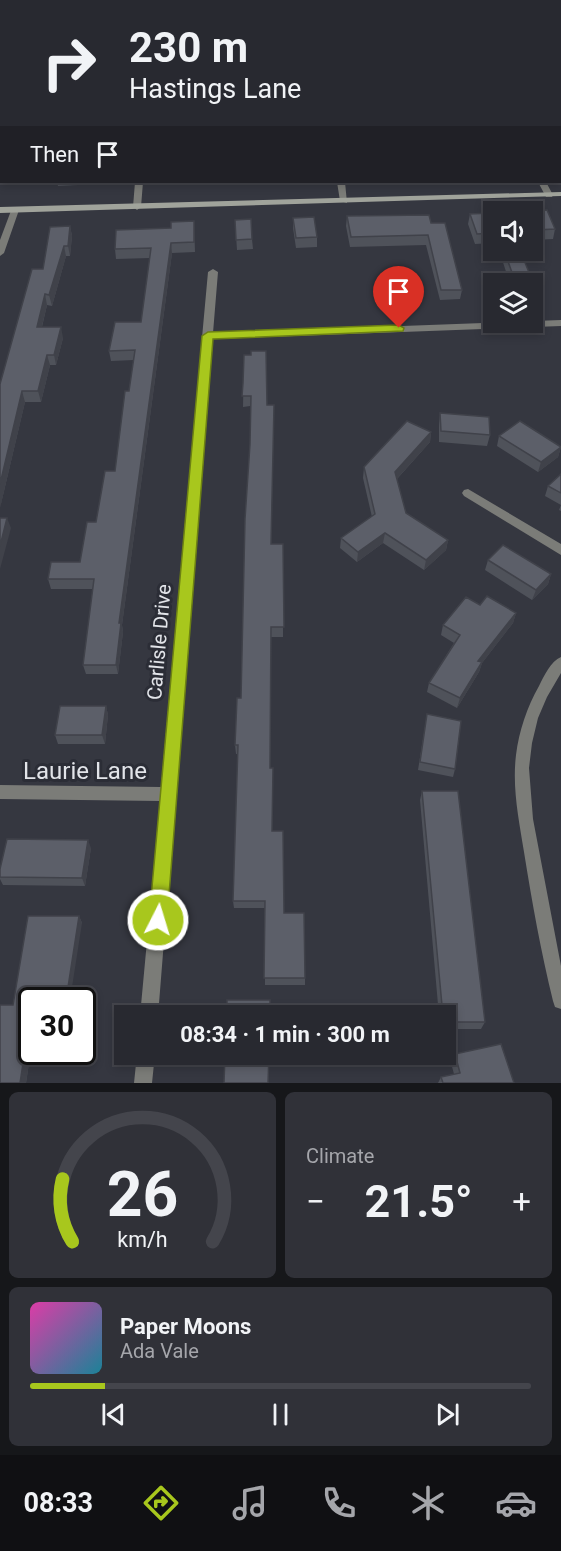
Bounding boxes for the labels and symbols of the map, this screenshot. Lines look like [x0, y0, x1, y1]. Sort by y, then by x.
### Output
pin [373, 266, 424, 328]
street label: Carlisle Drive [142, 583, 176, 701]
street label: Laurie Lane [23, 757, 147, 785]
position arrow [126, 888, 190, 952]
speed limit sign: 30 [18, 987, 96, 1065]

